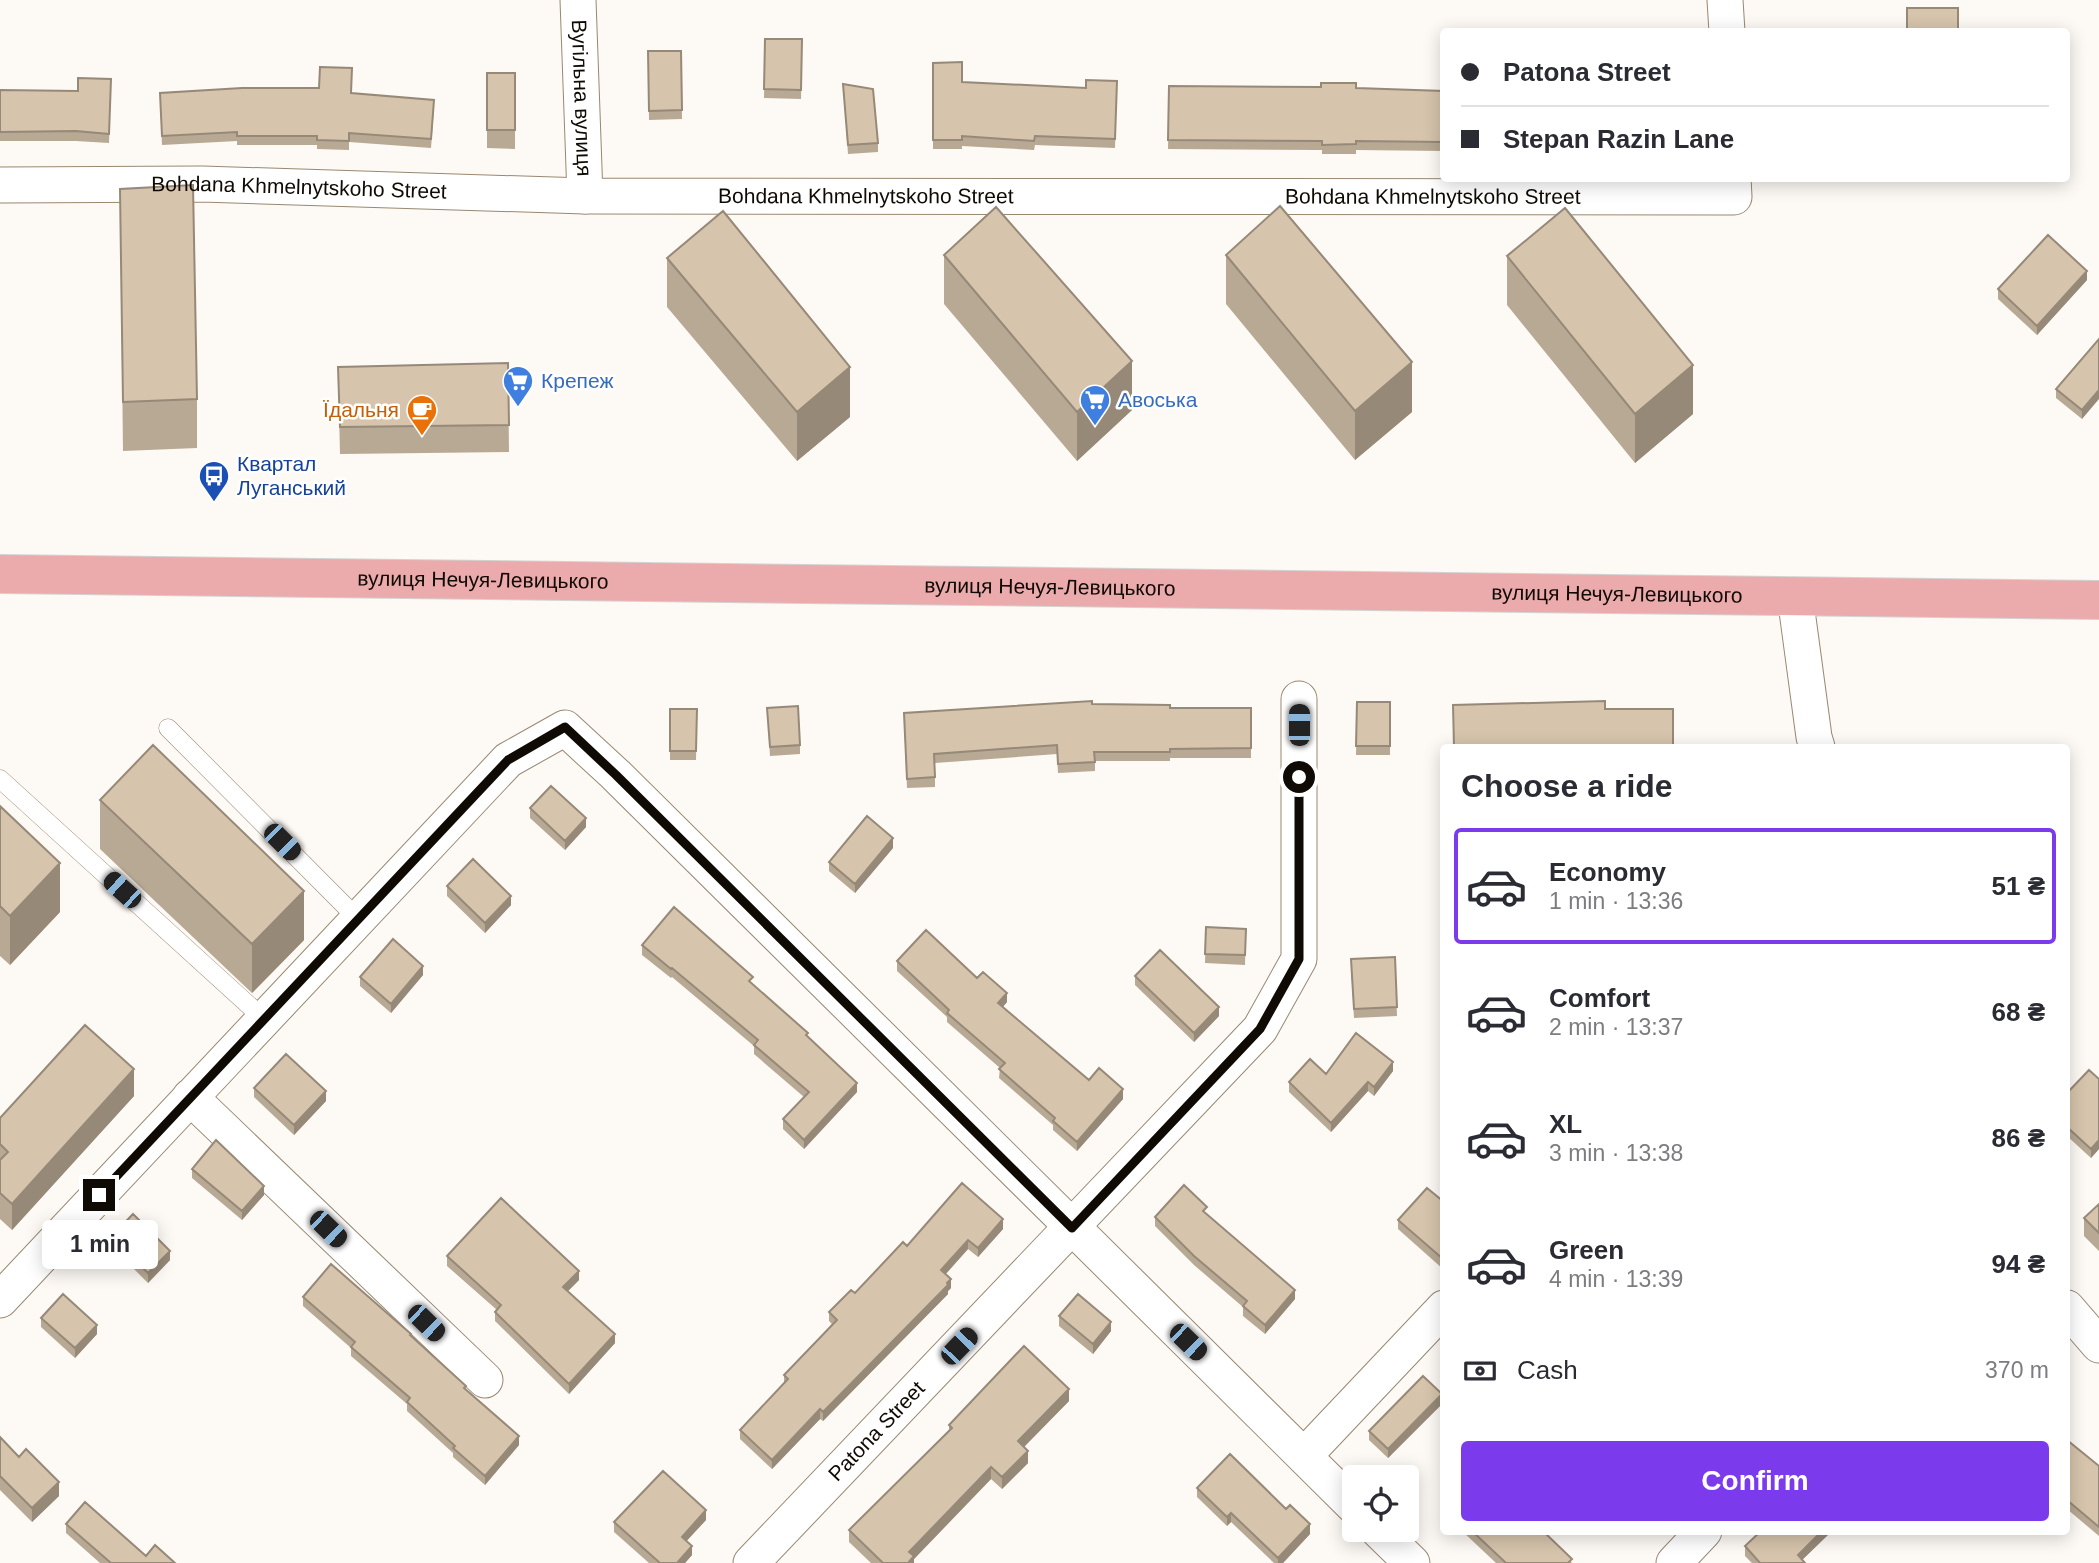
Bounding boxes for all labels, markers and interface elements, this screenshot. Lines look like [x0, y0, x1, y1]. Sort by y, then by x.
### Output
street label: Вугільна вулиця [568, 19, 596, 177]
text: Patona Street [1503, 57, 1671, 87]
text: Stepan Razin Lane [1503, 124, 1734, 154]
street label: Bohdana Khmelnytskoho Street [151, 172, 447, 203]
street label: Bohdana Khmelnytskoho Street [718, 184, 1014, 207]
street label: Bohdana Khmelnytskoho Street [1285, 185, 1581, 208]
supermarket icon: Крепеж [501, 364, 535, 408]
place label: Крепеж [541, 369, 613, 392]
supermarket icon: Авоська [1078, 383, 1112, 427]
place label: Авоська [1118, 388, 1198, 411]
cafe icon: Їдальня [405, 393, 439, 437]
place label: Їдальня [323, 398, 399, 421]
place label: Квартал Луганський [237, 452, 346, 499]
bus stop icon: Квартал Луганський [197, 459, 231, 503]
street label: вулиця Нечуя-Левицького [357, 566, 609, 593]
street label: вулиця Нечуя-Левицького [924, 573, 1176, 600]
street label: вулиця Нечуя-Левицького [1491, 580, 1743, 607]
car [1289, 704, 1310, 746]
route start [1283, 761, 1315, 793]
text: Choose a ride [1461, 768, 1673, 804]
car [260, 820, 305, 864]
icon: car [1465, 855, 1528, 918]
text: Economy [1549, 857, 1666, 887]
car [100, 868, 145, 912]
text: 51 ₴ [1992, 871, 2045, 901]
text: 1 min · 13:36 [1549, 888, 1683, 914]
icon: car [1465, 981, 1528, 1044]
text: Comfort [1549, 983, 1650, 1013]
text: 68 ₴ [1992, 997, 2045, 1027]
text: 2 min · 13:37 [1549, 1014, 1683, 1040]
icon: car [1465, 1107, 1528, 1170]
text: XL [1549, 1109, 1582, 1139]
text: 86 ₴ [1992, 1123, 2045, 1153]
text: 3 min · 13:38 [1549, 1140, 1683, 1166]
route end [83, 1179, 115, 1211]
car [306, 1207, 351, 1251]
callout: 1 min [41, 1220, 157, 1268]
text: 1 min [70, 1231, 130, 1257]
icon: car [1465, 1233, 1528, 1296]
text: Green [1549, 1235, 1624, 1265]
text: 94 ₴ [1992, 1249, 2045, 1279]
text: 4 min · 13:39 [1549, 1266, 1683, 1292]
car [404, 1301, 449, 1345]
car [1166, 1320, 1211, 1364]
car [937, 1324, 982, 1368]
icon: cash [1461, 1352, 1499, 1390]
text: Cash [1517, 1355, 1578, 1385]
text: 370 m [1985, 1357, 2049, 1383]
street label: Patona Street [824, 1376, 929, 1485]
button: Confirm [1461, 1441, 2049, 1521]
map controls [1342, 1465, 1419, 1542]
button: locate [1342, 1465, 1419, 1542]

